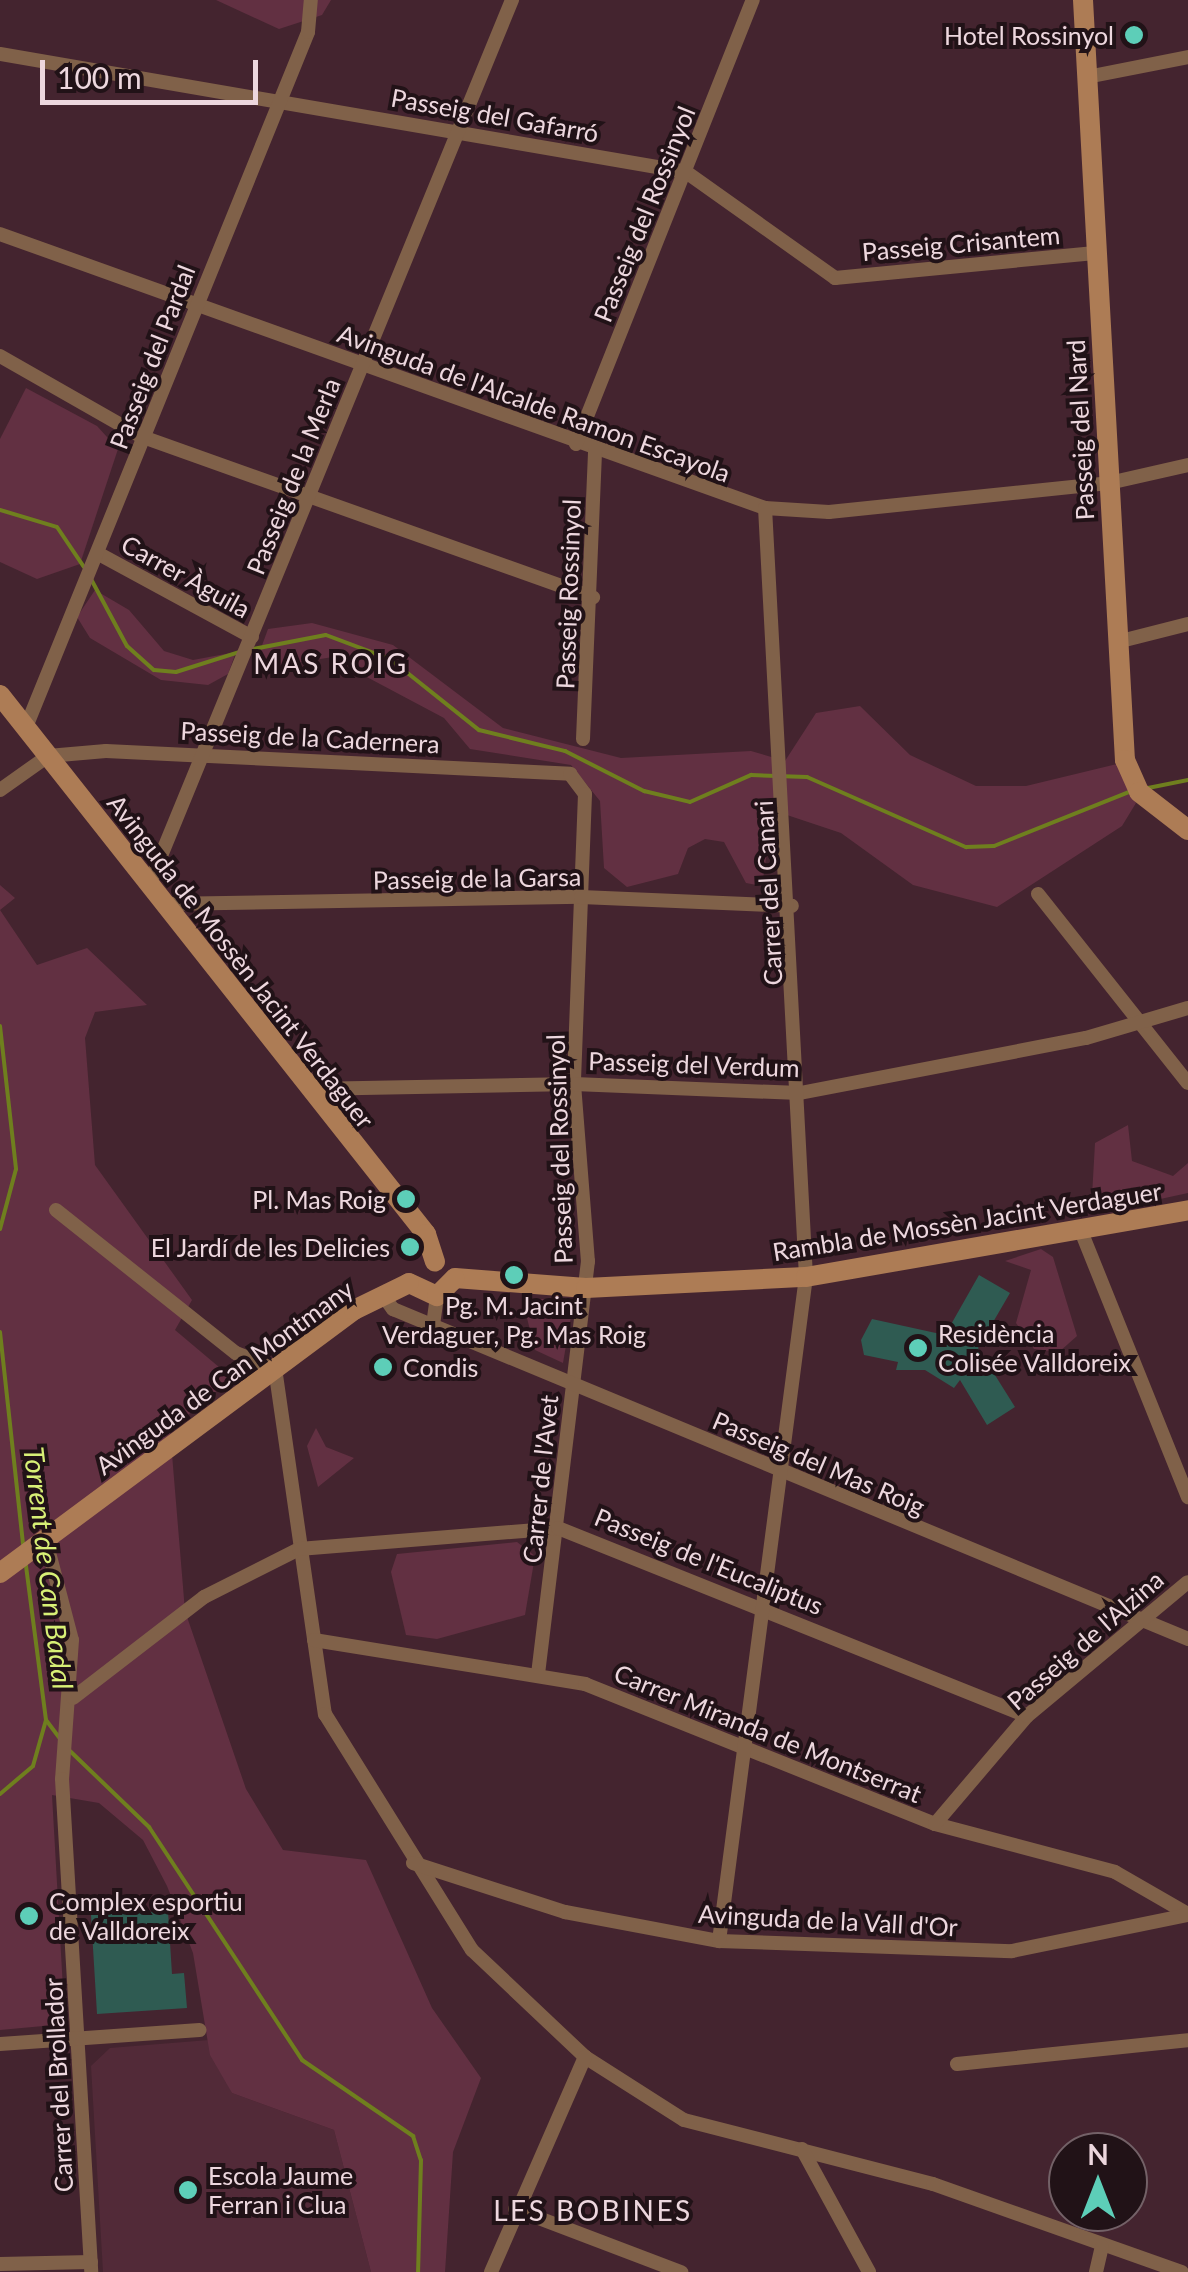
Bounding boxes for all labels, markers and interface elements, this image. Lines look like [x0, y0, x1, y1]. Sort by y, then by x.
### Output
place label: Hotel Rossinyol [944, 20, 1114, 50]
marker: Hotel Rossinyol [1123, 24, 1145, 46]
scale bar [45, 40, 262, 102]
text: 100 m [57, 59, 142, 95]
street label: Passeig del Gafarró [389, 82, 601, 148]
street label: Passeig del Rossinyol [587, 102, 701, 326]
street label: Passeig Crisantem [861, 219, 1061, 267]
street label: Passeig del Pardal [103, 261, 201, 453]
street label: Avinguda de l'Alcalde Ramon Escayola [334, 318, 734, 488]
street label: Passeig del Nard [1060, 339, 1100, 521]
street label: Passeig de la Merla [240, 373, 346, 579]
street label: Passeig Rossinyol [550, 498, 586, 690]
street label: Carrer Àguila [116, 528, 256, 624]
district label: MAS ROIG [253, 646, 409, 680]
street label: Passeig de la Cadernera [180, 715, 440, 759]
street label: Avinguda de Mossèn Jacint Verdaguer [101, 788, 381, 1134]
street label: Carrer del Canari [748, 800, 788, 986]
street label: Passeig de la Garsa [373, 861, 581, 895]
street label: Passeig del Rossinyol [540, 1034, 578, 1264]
street label: Passeig del Verdum [587, 1045, 801, 1083]
street label: Rambla de Mossèn Jacint Verdaguer [770, 1175, 1164, 1267]
place label: Pl. Mas Roig [252, 1184, 386, 1214]
marker: Pl. Mas Roig [395, 1188, 417, 1210]
place label: El Jardí de les Delicies [150, 1232, 390, 1262]
marker: El Jardí de les Delicies [399, 1236, 421, 1258]
marker: Pg. M. Jacint Verdaguer, Pg. Mas Roig [503, 1264, 525, 1286]
street label: Avinguda de Can Montmany [89, 1274, 359, 1480]
place label: Pg. M. Jacint Verdaguer, Pg. Mas Roig [382, 1291, 646, 1350]
place label: Residència Colisée Valldoreix [938, 1319, 1132, 1378]
marker: Residència Colisée Valldoreix [907, 1337, 929, 1359]
place label: Condis [403, 1352, 478, 1382]
marker: Condis [372, 1356, 394, 1378]
street label: Carrer de l'Avet [516, 1393, 564, 1565]
street label: Passeig del Mas Roig [709, 1405, 929, 1521]
water label: Torrent de Can Badal [17, 1445, 81, 1691]
street label: Passeig de l'Eucaliptus [590, 1501, 828, 1621]
street label: Passeig de l'Alzina [1001, 1564, 1169, 1716]
street label: Carrer Miranda de Montserrat [610, 1657, 926, 1809]
place label: Complex esportiu de Valldoreix [49, 1887, 243, 1946]
street label: Avinguda de la Vall d'Or [697, 1898, 959, 1942]
marker: Complex esportiu de Valldoreix [18, 1905, 40, 1927]
street label: Carrer del Brollador [37, 1977, 79, 2193]
north arrow [1048, 2132, 1148, 2232]
text: N [1087, 2137, 1109, 2171]
place label: Escola Jaume Ferran i Clua [208, 2161, 354, 2220]
marker: Escola Jaume Ferran i Clua [177, 2179, 199, 2201]
district label: LES BOBINES [493, 2193, 693, 2227]

